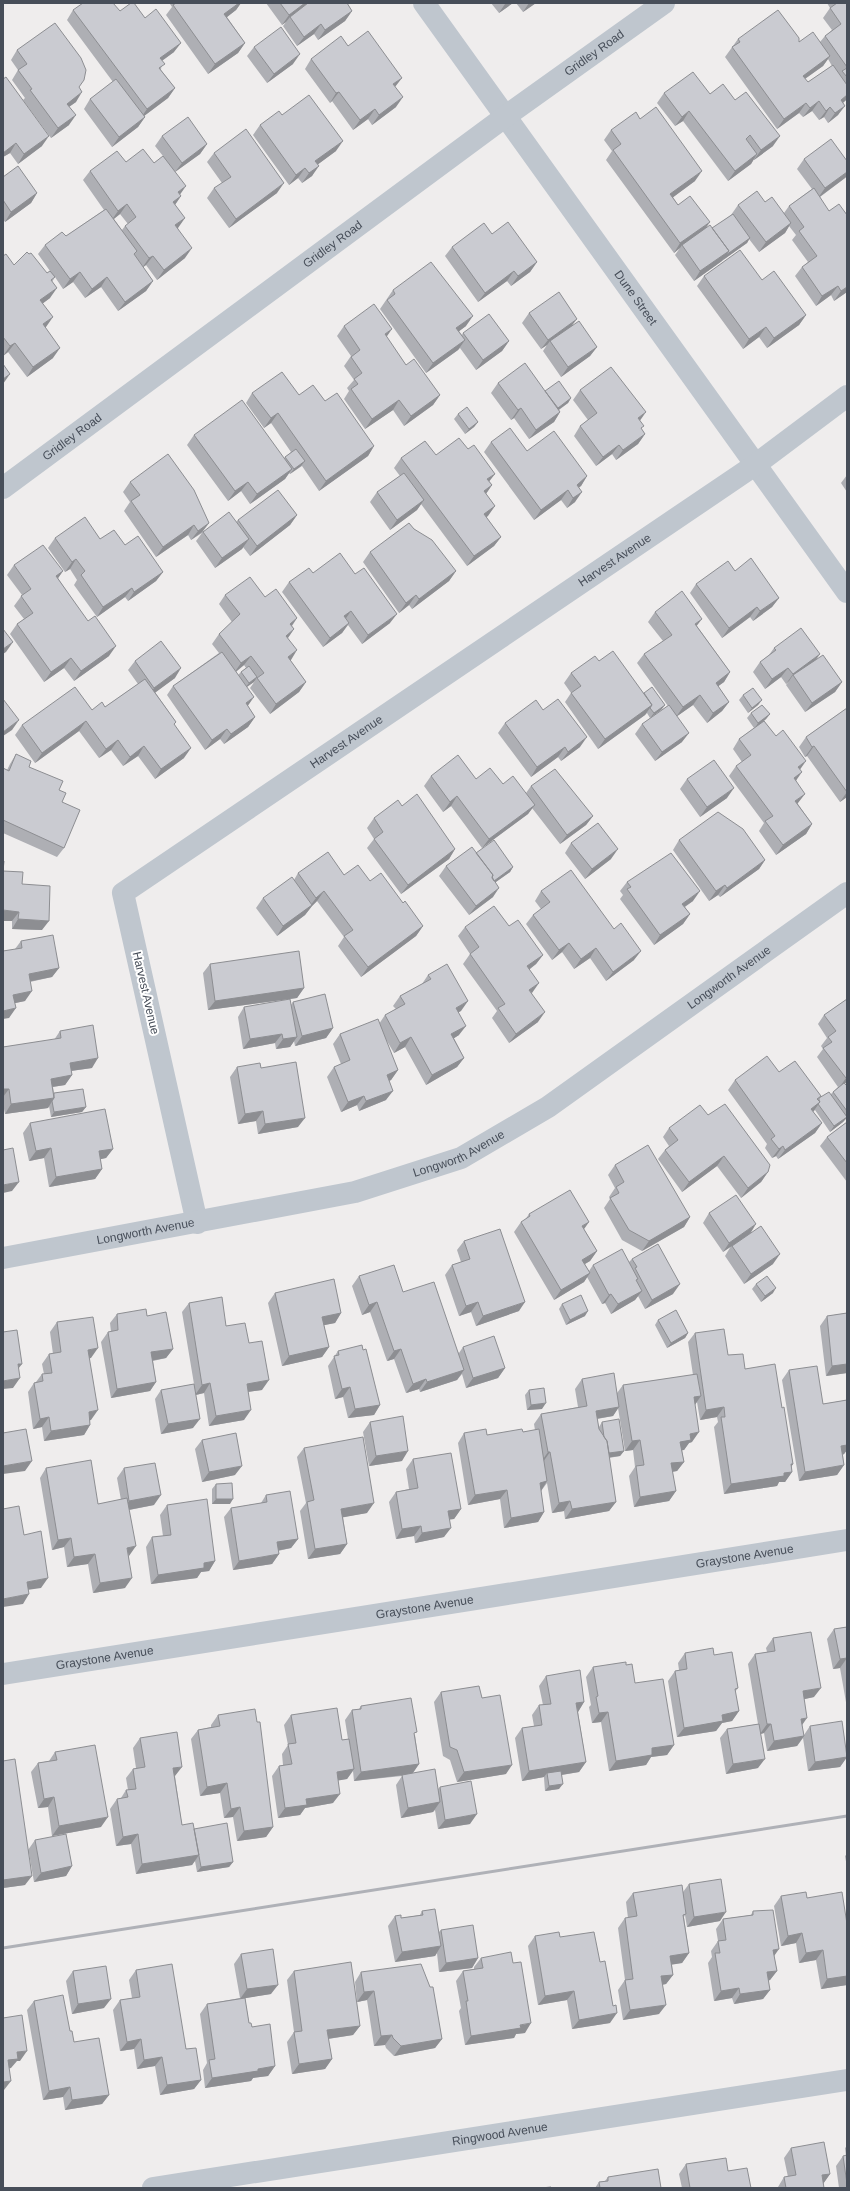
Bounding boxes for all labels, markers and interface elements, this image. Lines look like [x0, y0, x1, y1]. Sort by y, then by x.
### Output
street label: Gridley Road [562, 27, 627, 79]
street label: Gridley Road [300, 218, 365, 271]
street label: Dune Street [611, 268, 661, 329]
street label: Gridley Road [40, 410, 105, 463]
street label: Harvest Avenue [576, 530, 654, 590]
street label: Harvest Avenue [307, 712, 386, 771]
street label: Longworth Avenue [685, 943, 774, 1012]
street label: Harvest Avenue [130, 950, 162, 1036]
street label: Longworth Avenue [411, 1127, 507, 1180]
street label: Longworth Avenue [95, 1215, 196, 1247]
street label: Graystone Avenue [695, 1542, 795, 1571]
street label: Graystone Avenue [375, 1592, 475, 1622]
street label: Graystone Avenue [55, 1643, 155, 1672]
street label: Ringwood Avenue [451, 2120, 549, 2148]

